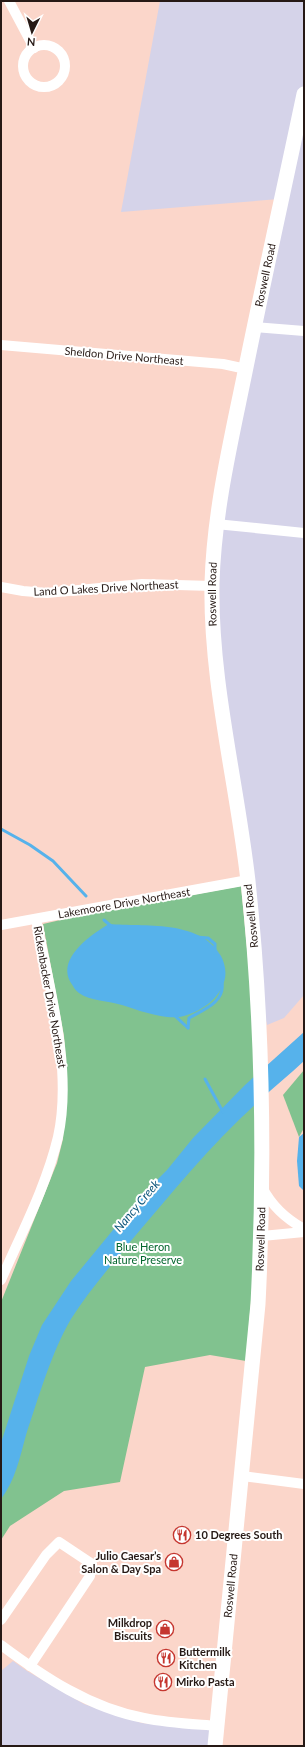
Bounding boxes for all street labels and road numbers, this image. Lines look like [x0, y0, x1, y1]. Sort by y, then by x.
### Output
street label: Roswell Road [252, 242, 278, 308]
street label: Sheldon Drive Northeast [64, 344, 184, 367]
street label: Roswell Road [205, 562, 219, 627]
street label: Land O Lakes Drive Northeast [33, 577, 179, 598]
street label: Roswell Road [241, 883, 260, 949]
street label: Lakemoore Drive Northeast [57, 884, 191, 921]
street label: Rickenbacker Drive Northeast [32, 925, 69, 1069]
street label: Roswell Road [252, 1207, 267, 1272]
street label: Roswell Road [221, 1553, 240, 1618]

